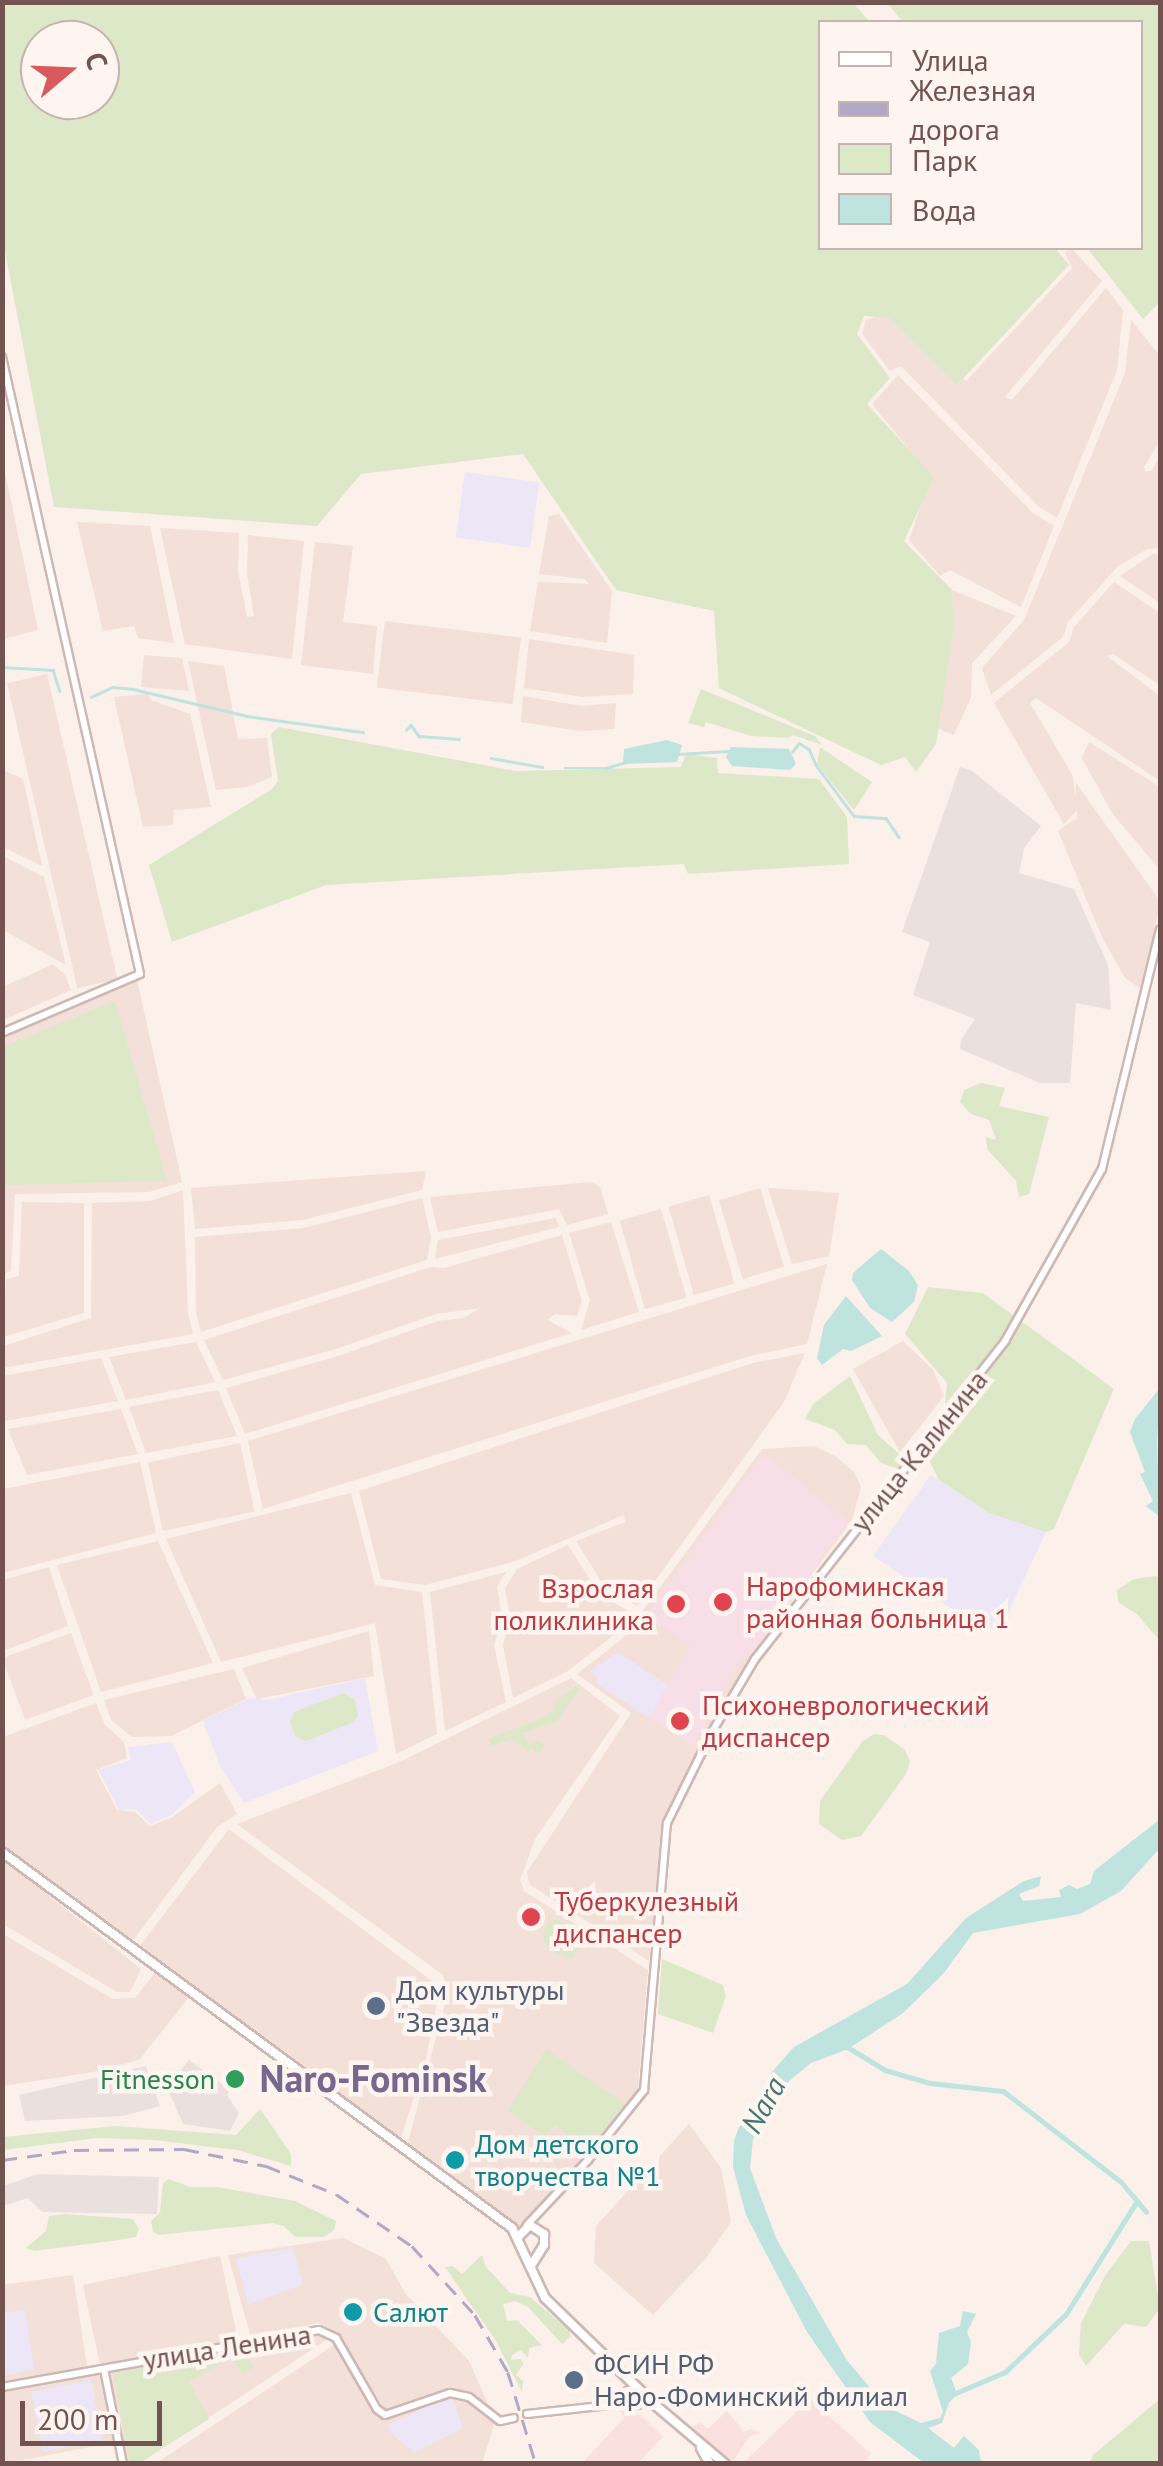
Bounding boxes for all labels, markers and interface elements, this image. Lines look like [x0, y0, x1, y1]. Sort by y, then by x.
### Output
north arrow [20, 20, 120, 120]
legend [818, 20, 1143, 250]
text: Улица [912, 40, 989, 79]
text: С [77, 47, 117, 74]
text: Железная дорога [909, 70, 1036, 148]
text: Парк [912, 140, 977, 179]
text: Вода [912, 190, 977, 229]
street label: улица Калинина [843, 1363, 995, 1539]
place label: Нарофоминская районная больница 1 [746, 1569, 1010, 1635]
place label: Взрослая поликлиника [494, 1571, 654, 1637]
marker: Нарофоминская районная больница 1 [710, 1589, 736, 1615]
marker: Взрослая поликлиника [663, 1591, 689, 1617]
place label: Психоневрологический диспансер [702, 1688, 989, 1754]
marker: Психоневрологический диспансер [667, 1708, 693, 1734]
place label: Туберкулезный диспансер [554, 1884, 739, 1950]
marker: Туберкулезный диспансер [518, 1904, 544, 1930]
place label: Дом культуры "Звезда" [396, 1973, 565, 2039]
marker: Дом культуры "Звезда" [365, 1995, 387, 2017]
district label: Naro-Fominsk [259, 2055, 487, 2101]
place label: Fitnesson [100, 2062, 215, 2096]
marker: Fitnesson [224, 2068, 246, 2090]
water label: Nara [733, 2071, 793, 2139]
place label: Дом детского творчества №1 [475, 2127, 660, 2193]
marker: Дом детского творчества №1 [444, 2149, 466, 2171]
place label: Салют [373, 2295, 448, 2329]
marker: Салют [342, 2301, 364, 2323]
street label: улица Ленина [140, 2317, 314, 2377]
place label: ФСИН РФ Наро-Фоминский филиал [594, 2347, 908, 2413]
marker: ФСИН РФ Наро-Фоминский филиал [563, 2369, 585, 2391]
scale bar [25, 2381, 168, 2443]
text: 200 m [37, 2399, 118, 2438]

